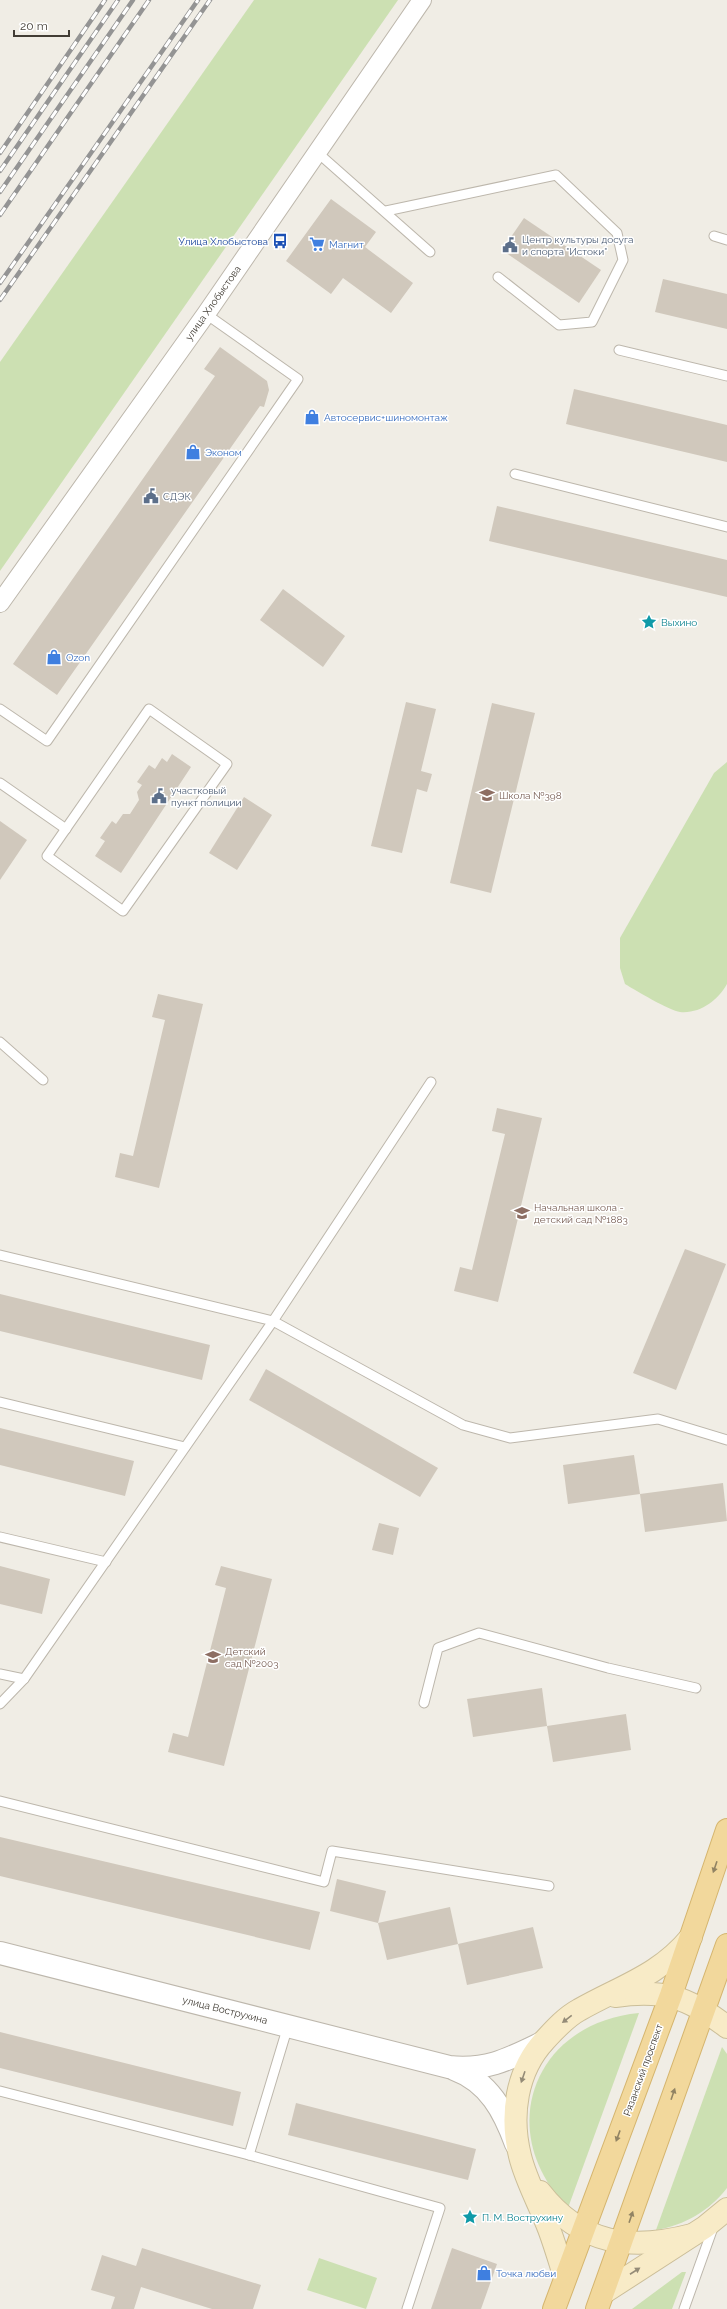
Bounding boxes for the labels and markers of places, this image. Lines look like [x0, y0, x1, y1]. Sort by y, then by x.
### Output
bus stop icon: Улица Хлобыстова [271, 232, 289, 250]
place label: Центр культуры досуга и спорта "Истоки" [522, 234, 633, 257]
supermarket icon: Магнит [308, 235, 326, 253]
place label: Улица Хлобыстова [179, 236, 268, 247]
public building icon: Центр культуры досуга и спорта "Истоки" [501, 236, 519, 254]
place label: Магнит [329, 239, 364, 250]
shop icon: Автосервис+шиномонтаж [303, 408, 321, 426]
place label: Автосервис+шиномонтаж [324, 412, 448, 423]
shop icon: Эконом [184, 443, 202, 461]
place label: Эконом [205, 447, 242, 458]
public building icon: СДЭК [142, 487, 160, 505]
place label: СДЭК [163, 491, 191, 502]
place icon: Выхино [640, 613, 658, 631]
place label: Выхино [661, 617, 697, 628]
shop icon: Ozon [45, 648, 63, 666]
place label: Ozon [66, 652, 90, 663]
place label: участковый пункт полиции [171, 785, 241, 808]
school or university icon: Школа №398 [478, 786, 496, 804]
public building icon: участковый пункт полиции [150, 787, 168, 805]
place label: Школа №398 [499, 790, 562, 801]
place label: Начальная школа - детский сад №1883 [534, 1202, 628, 1225]
school or university icon: Начальная школа - детский сад №1883 [513, 1204, 531, 1222]
place label: Детский сад №2003 [225, 1646, 278, 1669]
school or university icon: Детский сад №2003 [204, 1648, 222, 1666]
place icon: П. М. Вострухину [461, 2208, 479, 2226]
place label: П. М. Вострухину [482, 2212, 564, 2223]
shop icon: Точка любви [475, 2264, 493, 2282]
place label: Точка любви [496, 2268, 556, 2279]

